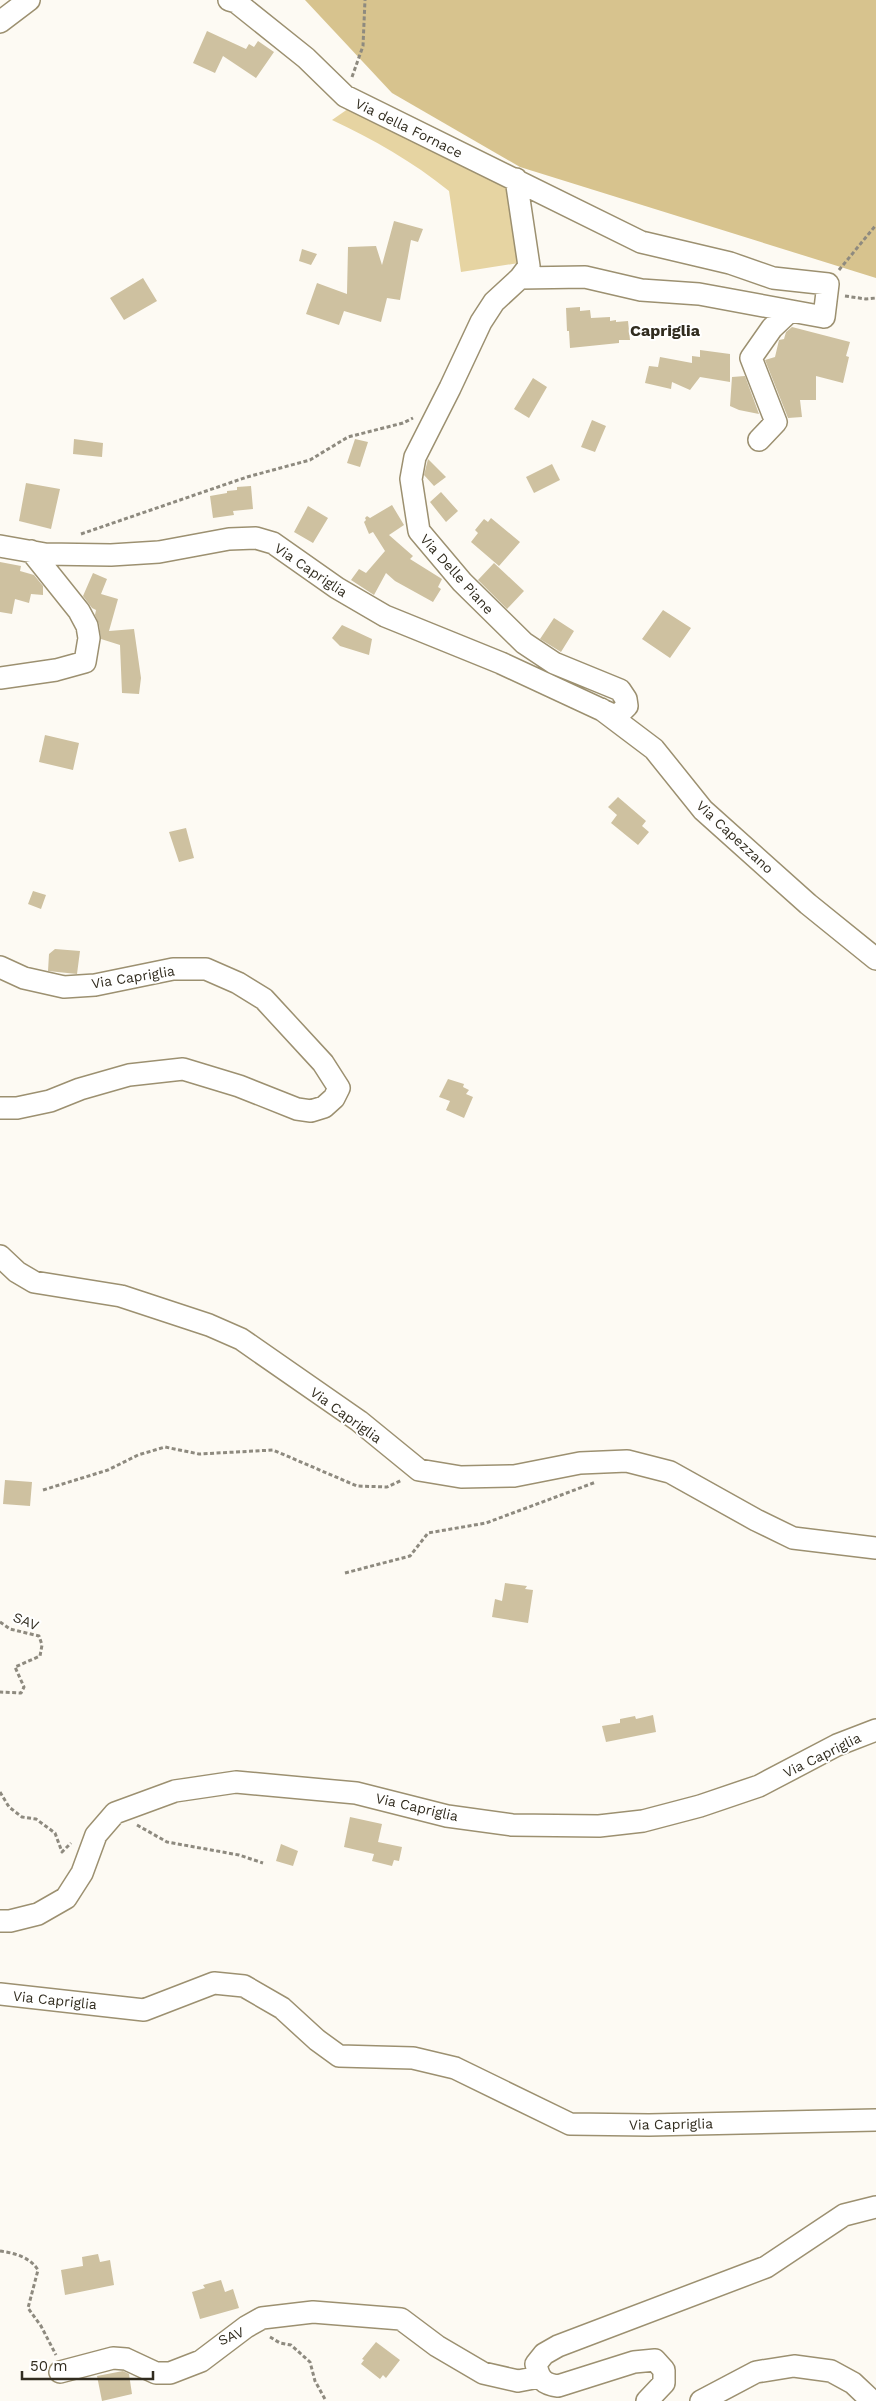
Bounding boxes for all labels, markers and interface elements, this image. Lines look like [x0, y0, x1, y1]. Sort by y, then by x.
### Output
street label: Via della Fornace [353, 95, 465, 161]
district label: Capriglia [630, 321, 701, 340]
street label: Via Delle Piane [417, 531, 497, 617]
street label: Via Capriglia [272, 540, 350, 600]
street label: Via Capezzano [693, 797, 777, 877]
street label: Via Capriglia [90, 962, 176, 991]
street label: Via Capriglia [307, 1384, 385, 1446]
street label: SAV [11, 1609, 41, 1633]
street label: Via Capriglia [781, 1729, 863, 1781]
street label: Via Capriglia [374, 1790, 460, 1824]
street label: Via Capriglia [12, 1988, 98, 2012]
street label: Via Capriglia [629, 2115, 713, 2133]
street label: SAV [216, 2323, 246, 2349]
scale bar [22, 2348, 154, 2380]
text: 50 m [30, 2357, 67, 2375]

